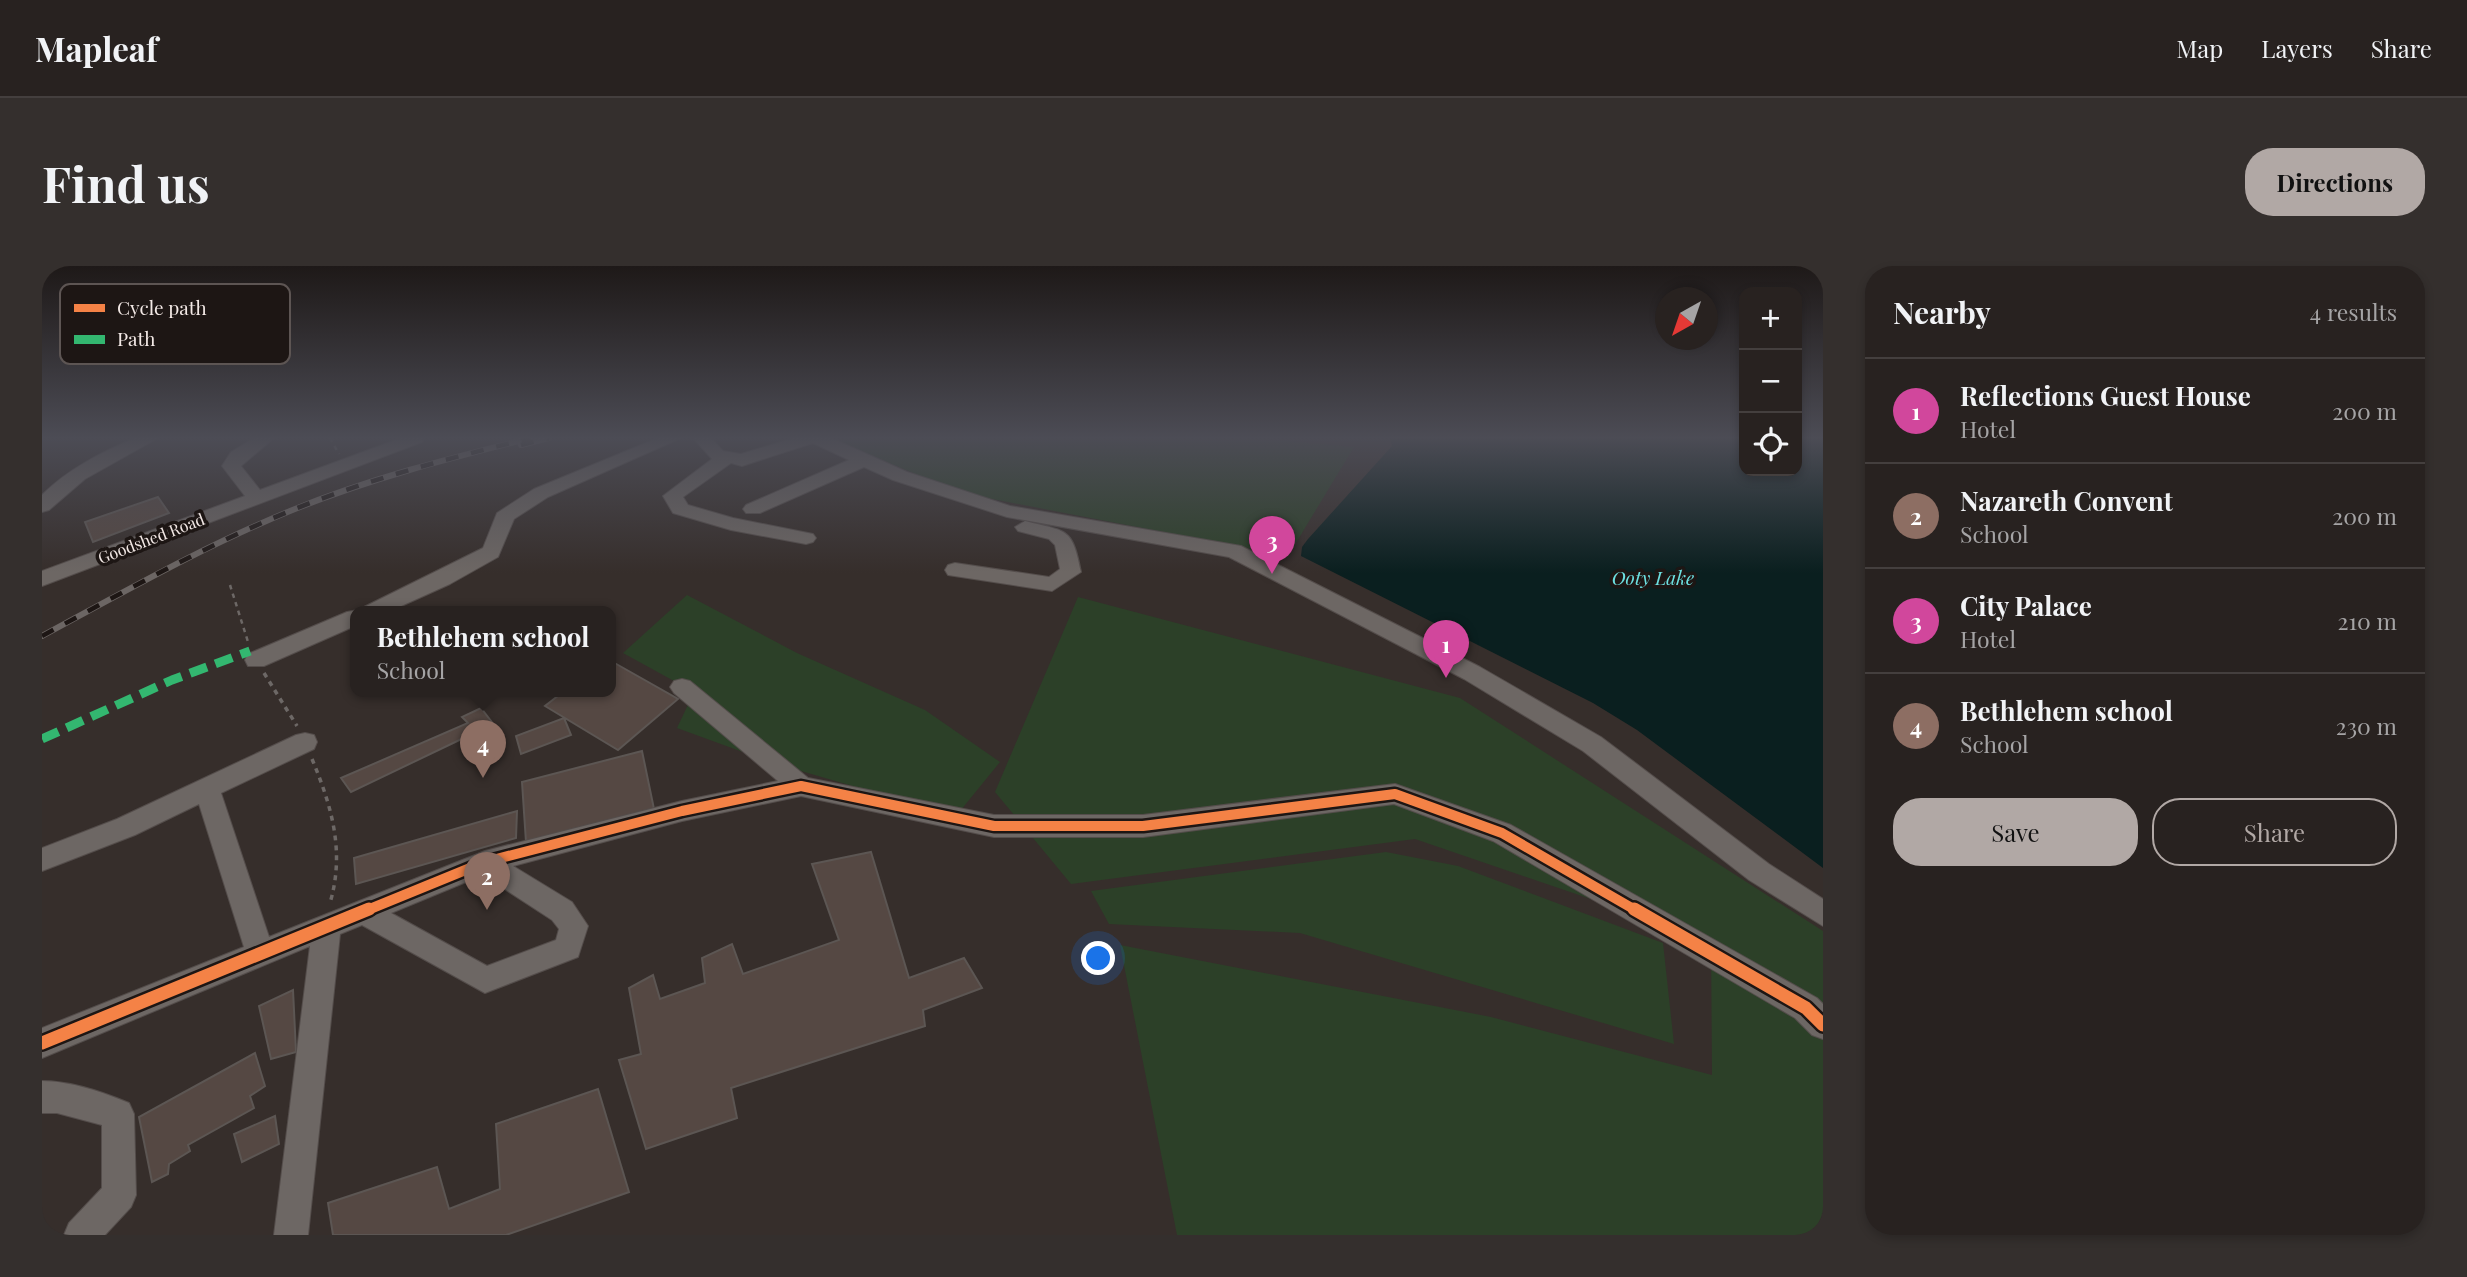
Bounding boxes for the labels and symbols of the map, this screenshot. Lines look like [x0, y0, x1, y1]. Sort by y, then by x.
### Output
legend [60, 284, 290, 364]
north arrow [1655, 287, 1718, 350]
text: Cycle path [117, 294, 207, 320]
text: Path [117, 325, 155, 351]
street label: Goodshed Road [95, 508, 207, 568]
pin: 3 [1249, 516, 1295, 574]
water label: Ooty Lake [1612, 564, 1694, 590]
pin: 1 [1423, 620, 1469, 678]
pin: 4 [460, 720, 506, 778]
pin: 2 [464, 852, 510, 910]
your location [1081, 941, 1115, 975]

